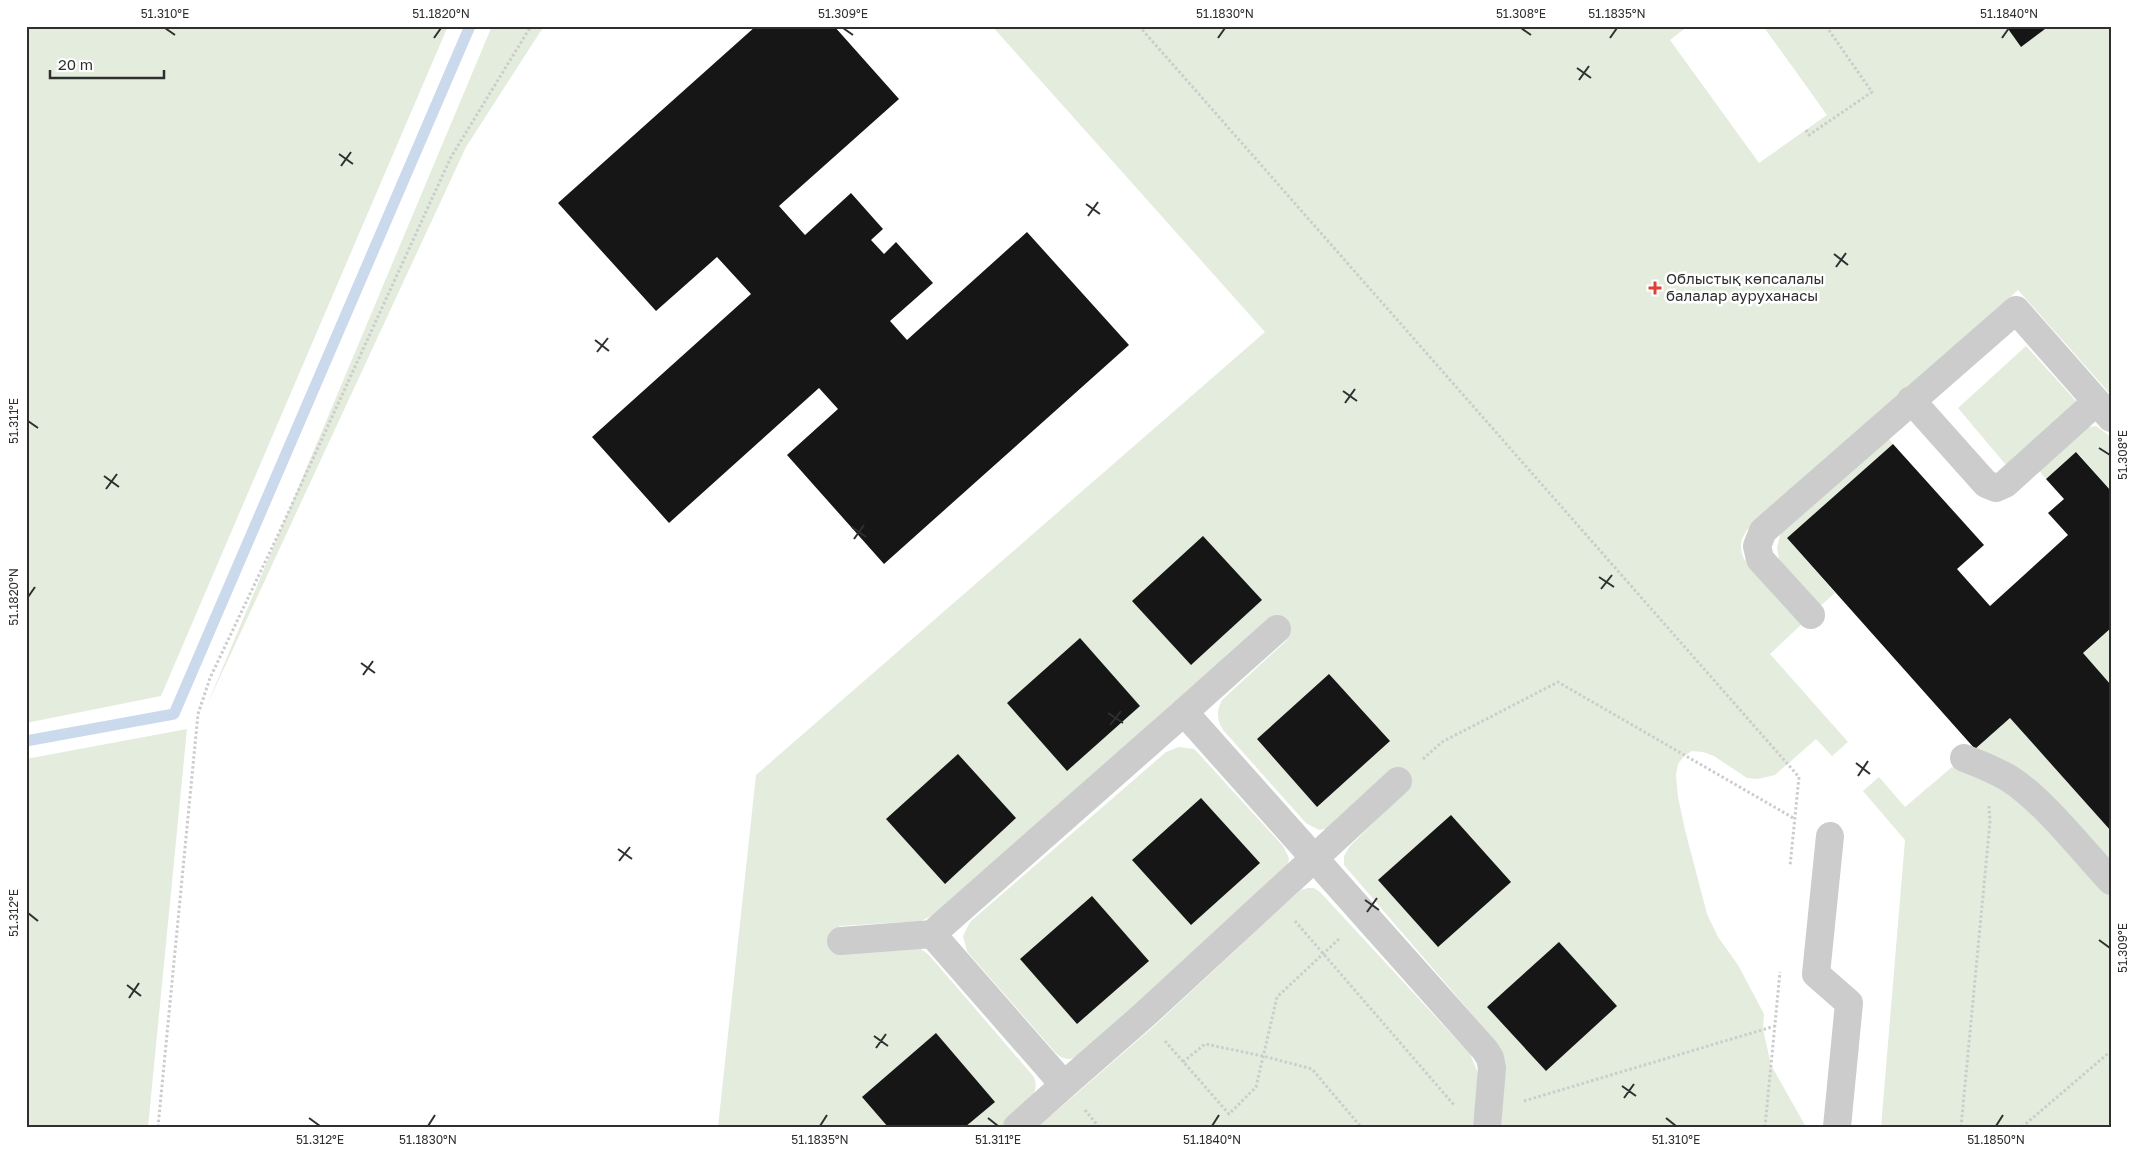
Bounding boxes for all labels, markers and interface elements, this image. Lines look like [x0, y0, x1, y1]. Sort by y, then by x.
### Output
text: 51.310°E [141, 6, 189, 21]
text: 51.1820°N [412, 6, 470, 21]
text: 51.309°E [818, 6, 868, 21]
text: 51.1830°N [1196, 6, 1254, 21]
text: 51.308°E [1496, 6, 1546, 21]
text: 51.1835°N [1588, 6, 1646, 21]
text: 51.1840°N [1980, 6, 2038, 21]
scale bar [50, 48, 164, 80]
text: 20 m [58, 55, 93, 73]
place label: Облыстық көпсалалы балалар ауруханасы [1666, 269, 1825, 304]
marker: Облыстық көпсалалы балалар ауруханасы [1648, 281, 1662, 295]
text: 51.311°E [6, 398, 21, 444]
text: 51.308°E [2115, 430, 2130, 480]
text: 51.1820°N [6, 568, 21, 626]
text: 51.312°E [6, 889, 21, 937]
text: 51.309°E [2115, 923, 2130, 973]
text: 51.312°E [296, 1132, 344, 1147]
text: 51.1830°N [399, 1132, 457, 1147]
text: 51.1835°N [791, 1132, 849, 1147]
text: 51.311°E [975, 1132, 1021, 1147]
text: 51.1840°N [1183, 1132, 1241, 1147]
text: 51.310°E [1652, 1132, 1700, 1147]
text: 51.1850°N [1967, 1132, 2025, 1147]

